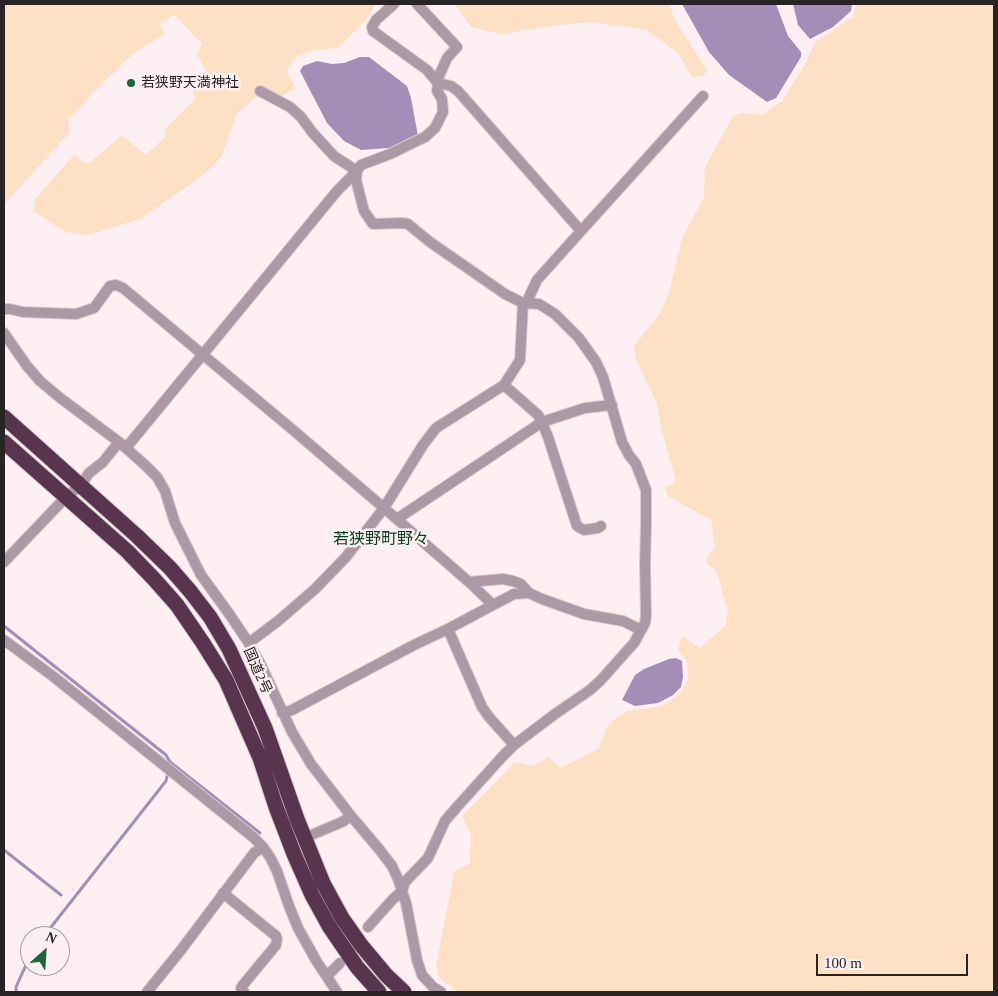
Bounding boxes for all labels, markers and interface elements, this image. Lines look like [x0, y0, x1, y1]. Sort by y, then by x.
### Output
place label: 若狭野天満神社 [141, 75, 239, 91]
marker: 若狭野天満神社 [125, 77, 137, 89]
district label: 若狭野町野々 [333, 530, 429, 550]
street label: 国道2号 [239, 645, 275, 697]
north arrow [20, 926, 70, 976]
text: N [44, 929, 59, 947]
scale bar [818, 944, 970, 976]
text: 100 m [824, 955, 862, 971]

